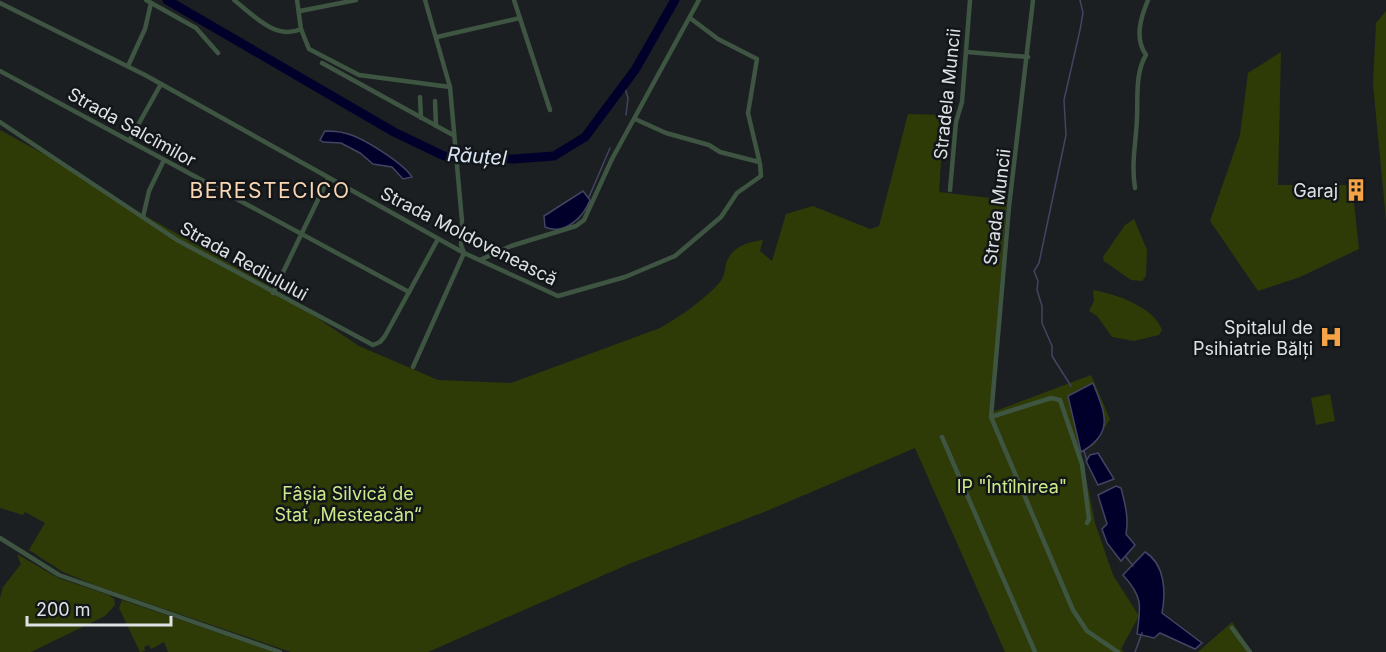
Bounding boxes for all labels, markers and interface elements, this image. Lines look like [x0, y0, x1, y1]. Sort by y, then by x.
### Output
street label: Stradela Muncii [930, 27, 964, 161]
street label: Strada Salcîmilor [64, 83, 200, 171]
water label: Răuțel [446, 142, 508, 170]
street label: Strada Muncii [979, 148, 1015, 266]
building icon: Garaj [1343, 177, 1369, 203]
district label: BERESTECICO [189, 178, 351, 203]
place label: Garaj [1293, 180, 1338, 201]
street label: Strada Moldovenească [377, 182, 561, 290]
street label: Strada Rediulului [176, 217, 312, 305]
place label: Spitalul de Psihiatrie Bălți [1193, 317, 1313, 360]
hospital icon: Spitalul de Psihiatrie Bălți [1318, 324, 1344, 350]
park label: IP "Întîlnirea" [957, 475, 1067, 497]
park label: Fâșia Silvică de Stat „Mesteacăn“ [274, 483, 422, 525]
scale bar [27, 589, 171, 627]
text: 200 m [36, 599, 91, 620]

